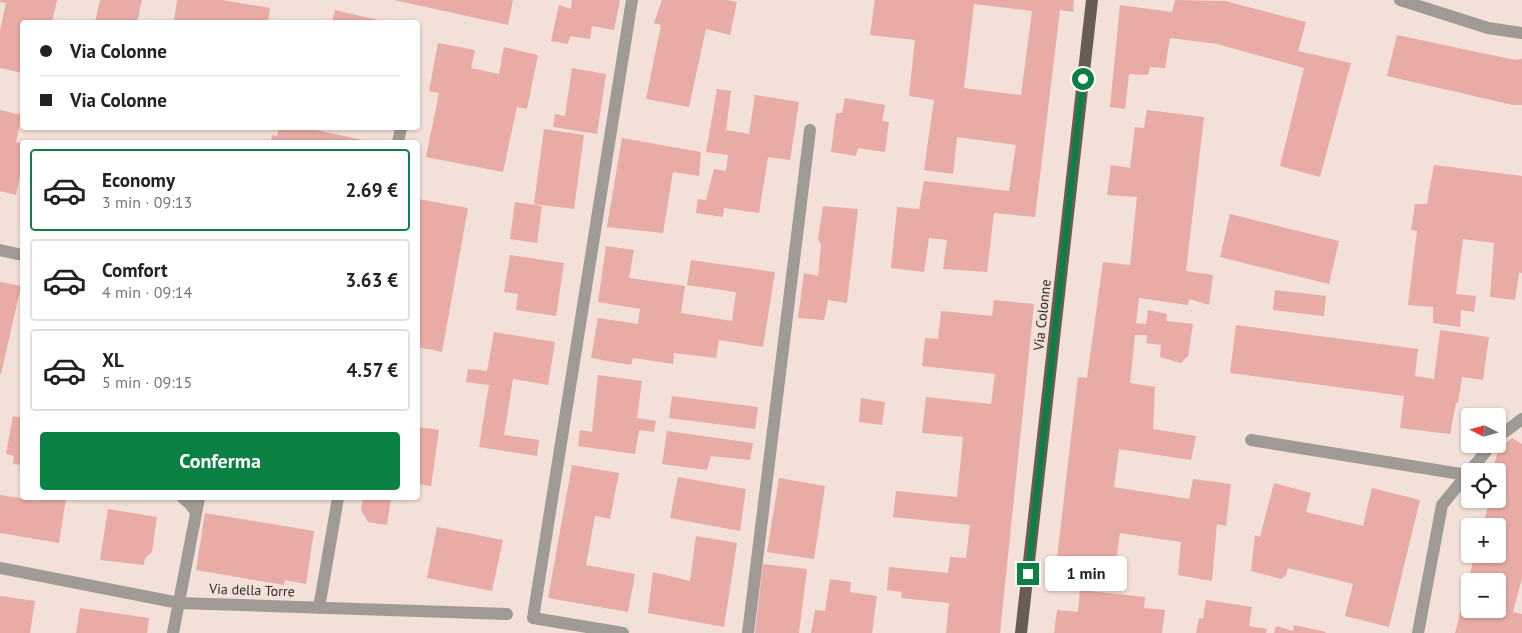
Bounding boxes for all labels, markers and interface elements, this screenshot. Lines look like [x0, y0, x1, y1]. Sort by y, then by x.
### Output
text: Via Colonne [70, 39, 167, 63]
route start [1072, 68, 1094, 90]
text: Via Colonne [70, 88, 167, 112]
icon: car [42, 168, 87, 213]
text: Economy [102, 168, 175, 192]
text: 2.69 € [345, 178, 398, 202]
text: 3 min · 09:13 [102, 192, 192, 212]
icon: car [42, 258, 87, 303]
text: Comfort [102, 258, 168, 282]
text: 3.63 € [345, 268, 398, 292]
street label: Via Colonne [1029, 279, 1055, 352]
text: 4 min · 09:14 [102, 282, 192, 302]
icon: car [42, 348, 87, 393]
text: XL [102, 348, 124, 372]
text: 4.57 € [346, 358, 398, 382]
text: 5 min · 09:15 [102, 372, 192, 392]
north arrow [1461, 408, 1506, 452]
map controls [1461, 408, 1506, 618]
button: Conferma [40, 432, 400, 490]
button: locate [1461, 463, 1506, 508]
button: + [1461, 518, 1506, 563]
callout: 1 min [1046, 556, 1128, 592]
route end [1017, 563, 1039, 585]
text: 1 min [1066, 563, 1106, 583]
button: − [1461, 573, 1506, 618]
street label: Via della Torre [208, 579, 295, 600]

